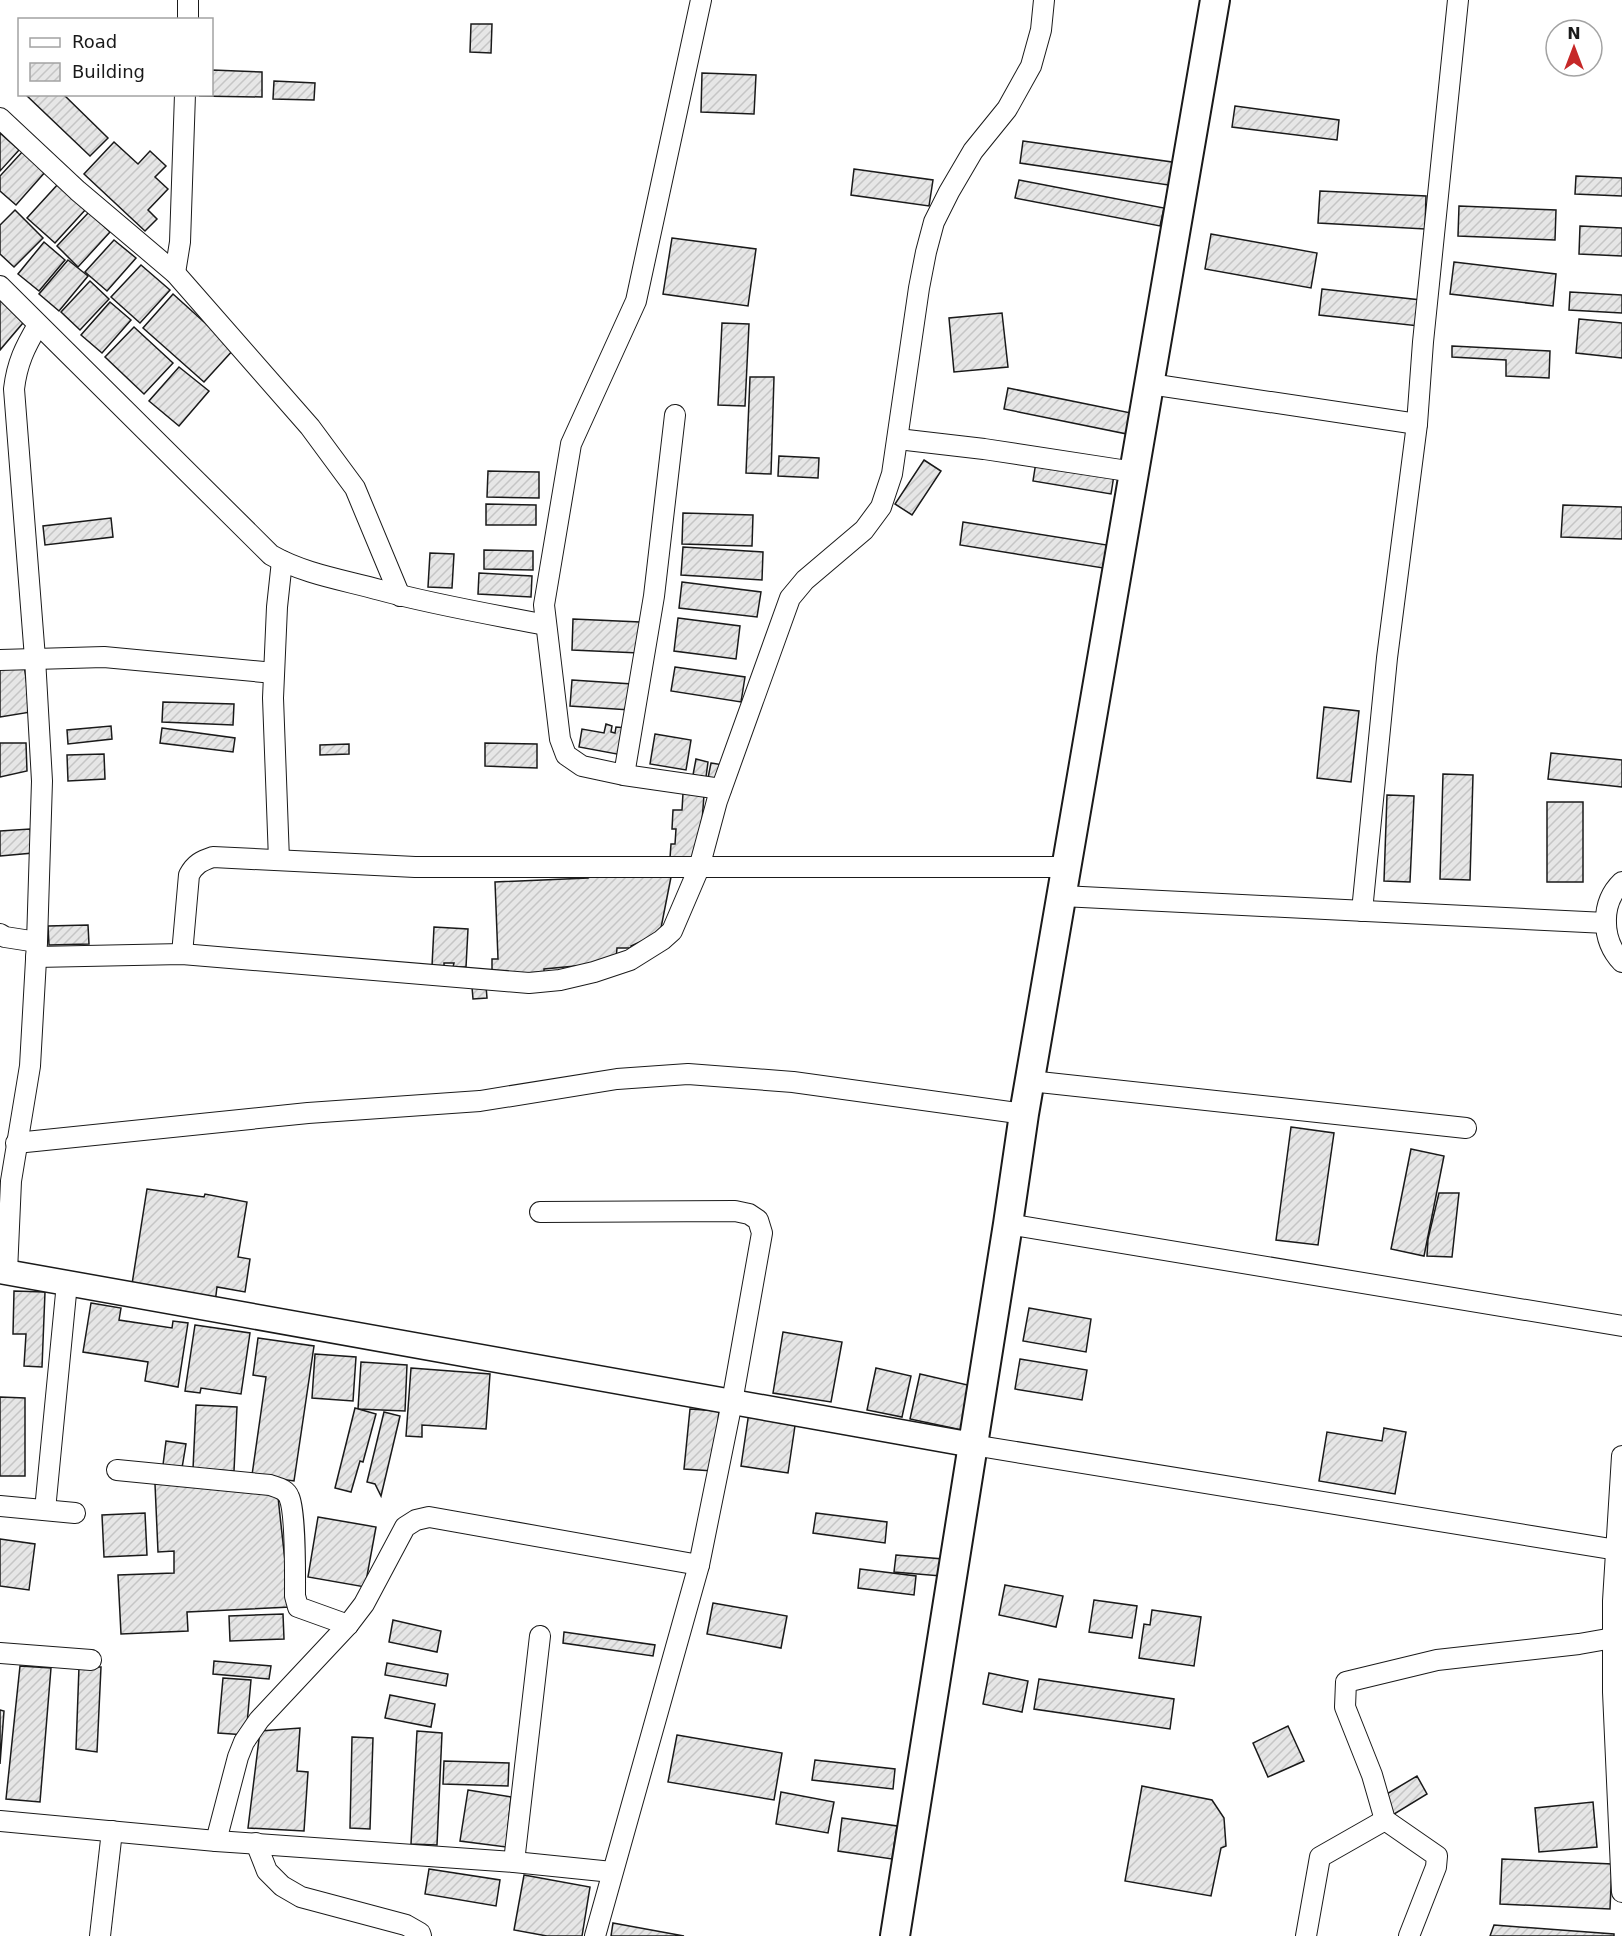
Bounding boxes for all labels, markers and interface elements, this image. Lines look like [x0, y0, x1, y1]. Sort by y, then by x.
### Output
legend [18, 18, 213, 96]
north arrow [1544, 18, 1604, 78]
text: N [1567, 24, 1581, 43]
text: Road [72, 31, 117, 52]
text: Building [72, 61, 145, 82]

